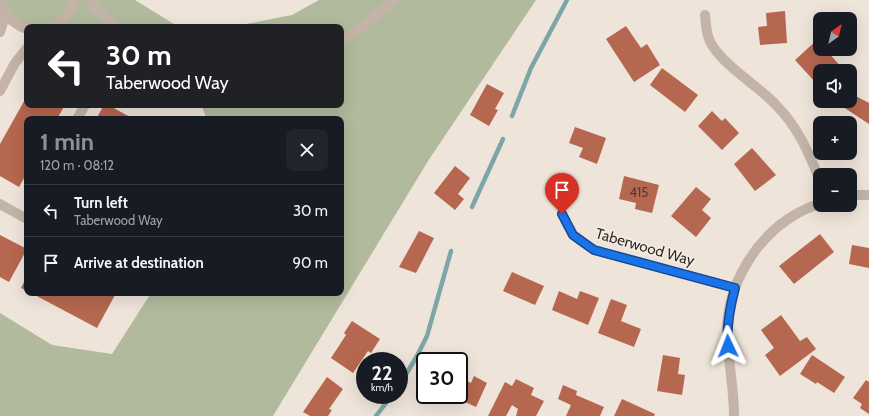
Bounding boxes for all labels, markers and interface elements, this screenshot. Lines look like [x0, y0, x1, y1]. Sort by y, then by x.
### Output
north arrow [813, 12, 857, 56]
map controls [813, 12, 857, 212]
text: 30 m [106, 38, 172, 72]
icon: left [40, 40, 92, 92]
button: sound [813, 64, 857, 108]
text: Taberwood Way [106, 72, 229, 94]
button: + [813, 116, 857, 160]
text: 1 min [40, 127, 94, 156]
button: close [286, 129, 328, 171]
text: 120 m · 08:12 [40, 157, 114, 173]
button: − [813, 168, 857, 212]
pin [545, 173, 579, 214]
icon: arrive [551, 179, 573, 201]
house number: 415 [630, 184, 648, 200]
text: Turn left [74, 194, 128, 212]
icon: left [40, 200, 62, 222]
text: 30 m [293, 202, 328, 220]
text: Taberwood Way [74, 212, 162, 228]
street label: Taberwood Way [593, 224, 697, 270]
icon: arrive [40, 252, 62, 274]
text: Arrive at destination [74, 254, 204, 272]
text: 90 m [292, 254, 328, 272]
position arrow [707, 325, 749, 367]
speed limit sign: 30 [416, 352, 468, 404]
text: 22 [371, 361, 393, 385]
text: km/h [371, 381, 393, 394]

